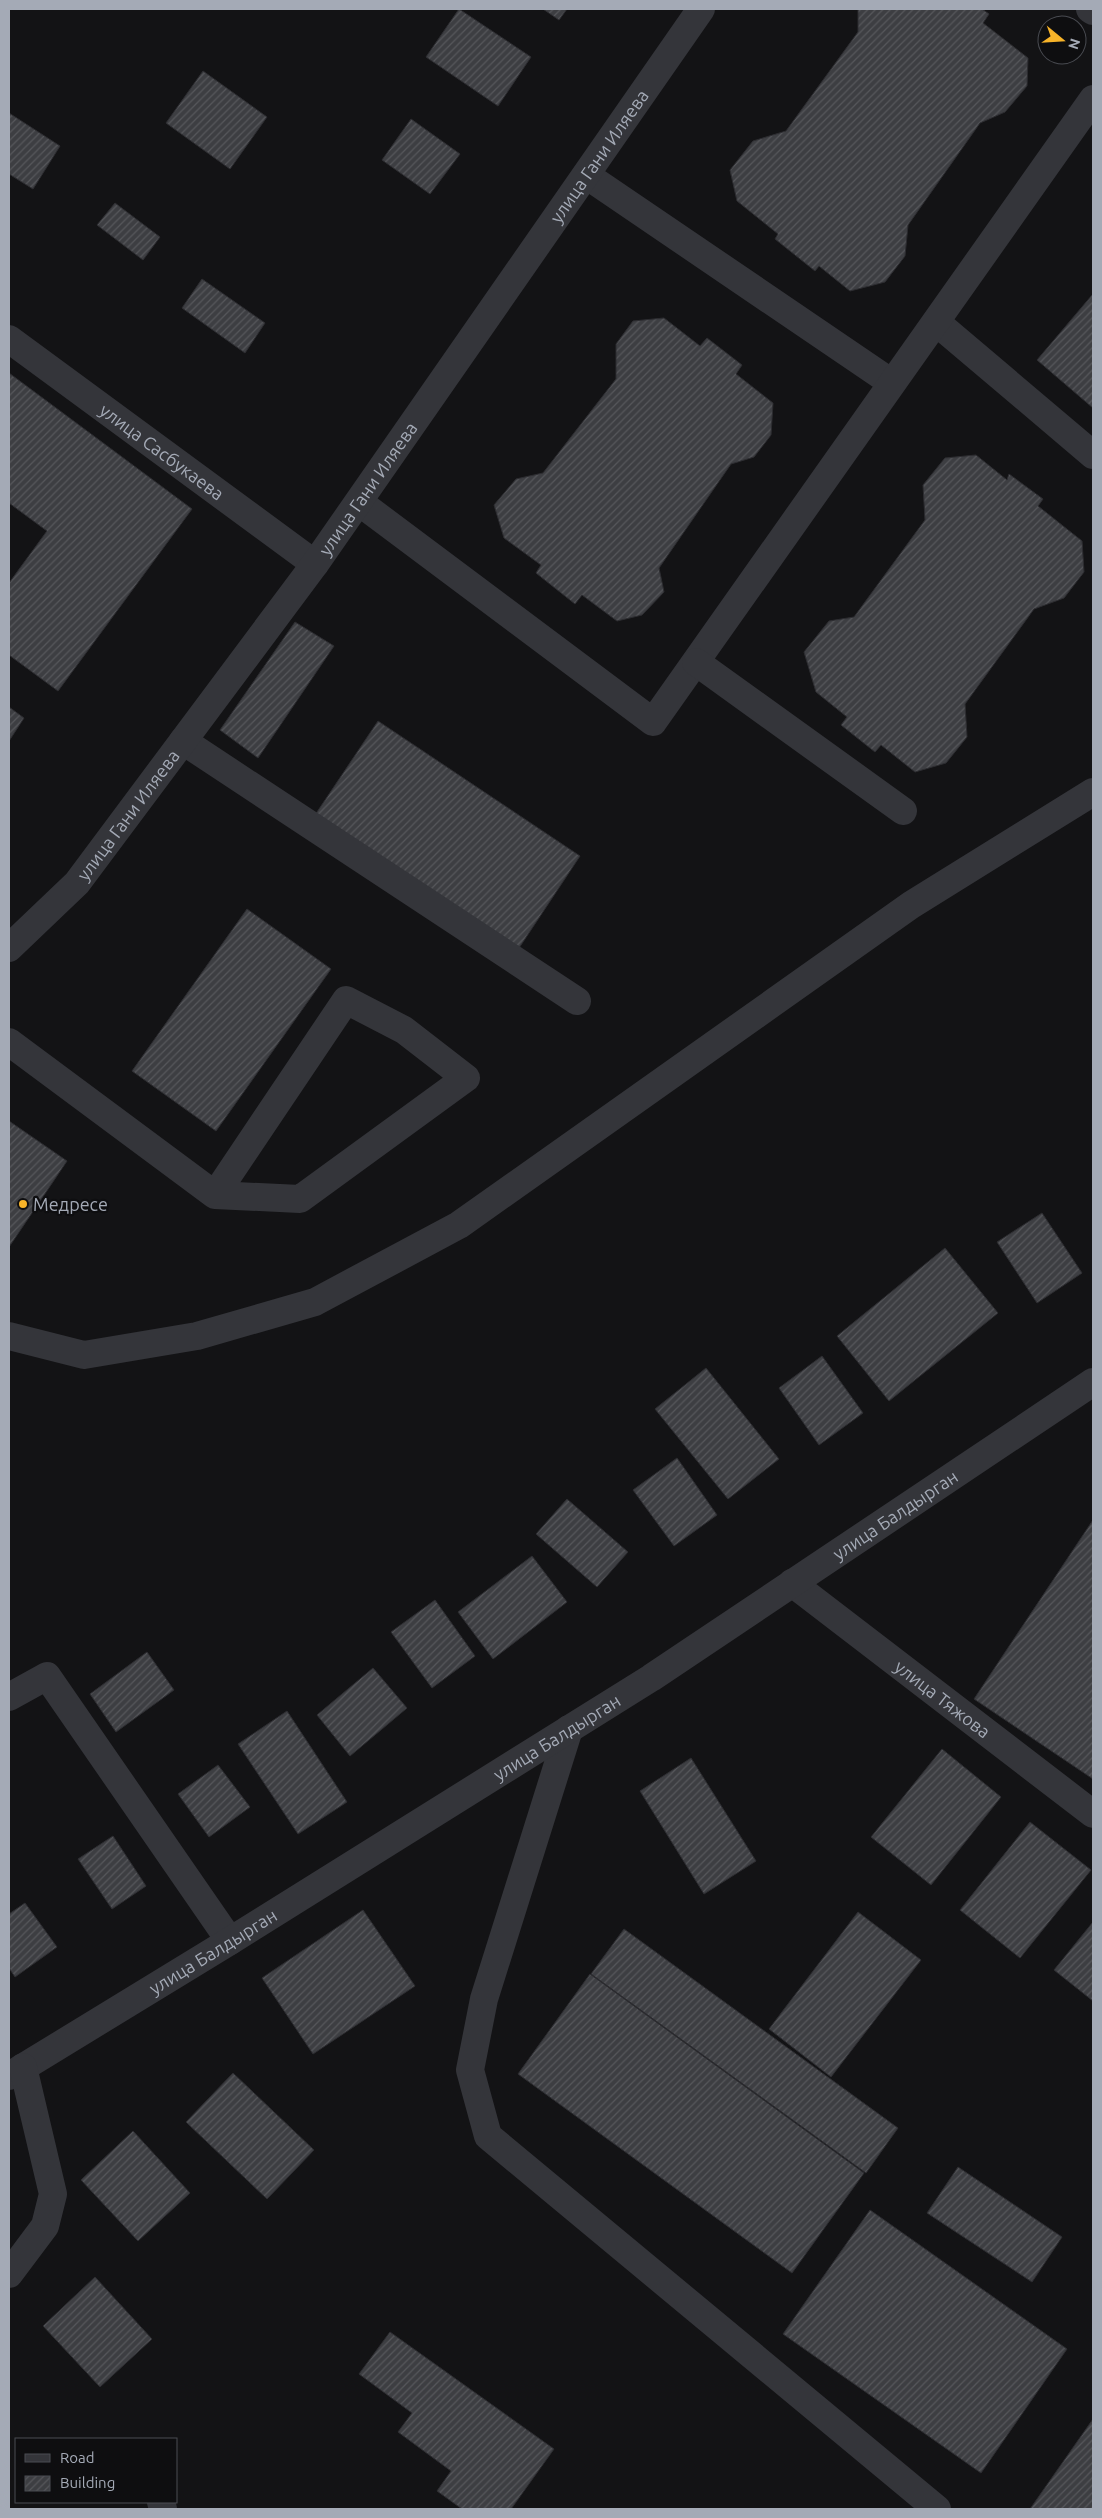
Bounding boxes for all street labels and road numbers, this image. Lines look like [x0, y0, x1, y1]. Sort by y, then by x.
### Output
street label: улица Гани Иляева [546, 86, 652, 226]
street label: улица Сасбукаева [96, 399, 228, 504]
street label: улица Гани Иляева [314, 418, 421, 559]
street label: улица Гани Иляева [73, 746, 183, 884]
street label: улица Балдырган [829, 1466, 961, 1564]
street label: улица Тяжова [891, 1656, 994, 1742]
street label: улица Балдырган [489, 1690, 624, 1784]
street label: улица Балдырган [146, 1904, 280, 1998]

